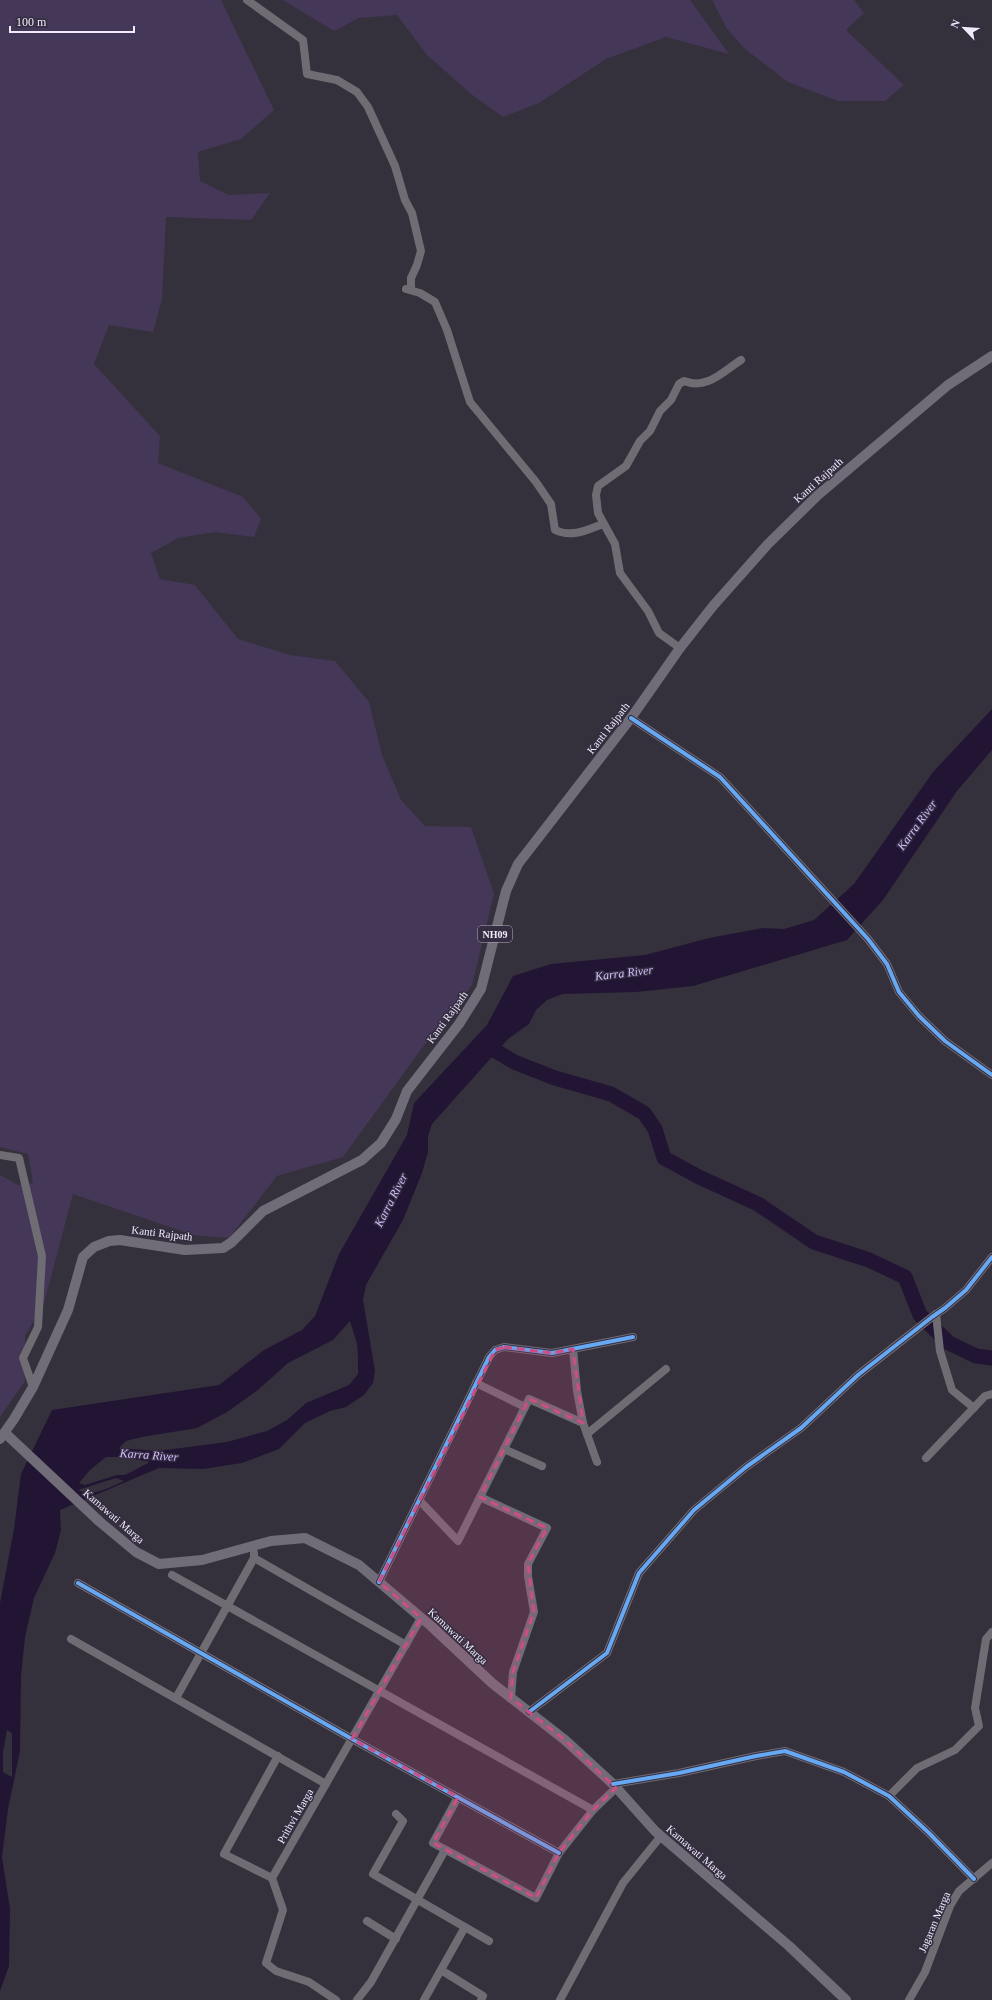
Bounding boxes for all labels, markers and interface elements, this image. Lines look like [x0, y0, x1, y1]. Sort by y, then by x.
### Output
scale bar [10, 8, 134, 34]
north arrow [944, 8, 984, 48]
text: 100 m [16, 15, 47, 29]
text: N [948, 18, 962, 30]
street label: Kanti Rajpath [791, 455, 845, 505]
street label: Kanti Rajpath [584, 700, 632, 756]
water label: Karra River [894, 797, 940, 854]
road number: NH09 [478, 926, 512, 942]
water label: Karra River [593, 962, 654, 984]
street label: Kanti Rajpath [424, 988, 470, 1045]
water label: Karra River [371, 1171, 411, 1230]
street label: Kanti Rajpath [131, 1223, 194, 1243]
water label: Karra River [118, 1446, 179, 1464]
street label: Kamawati Marga [81, 1486, 147, 1546]
street label: Kamawati Marga [426, 1606, 490, 1667]
street label: Prithvi Marga [274, 1786, 316, 1846]
street label: Kamawati Marga [664, 1822, 730, 1882]
street label: Jagaran Marga [916, 1890, 952, 1954]

